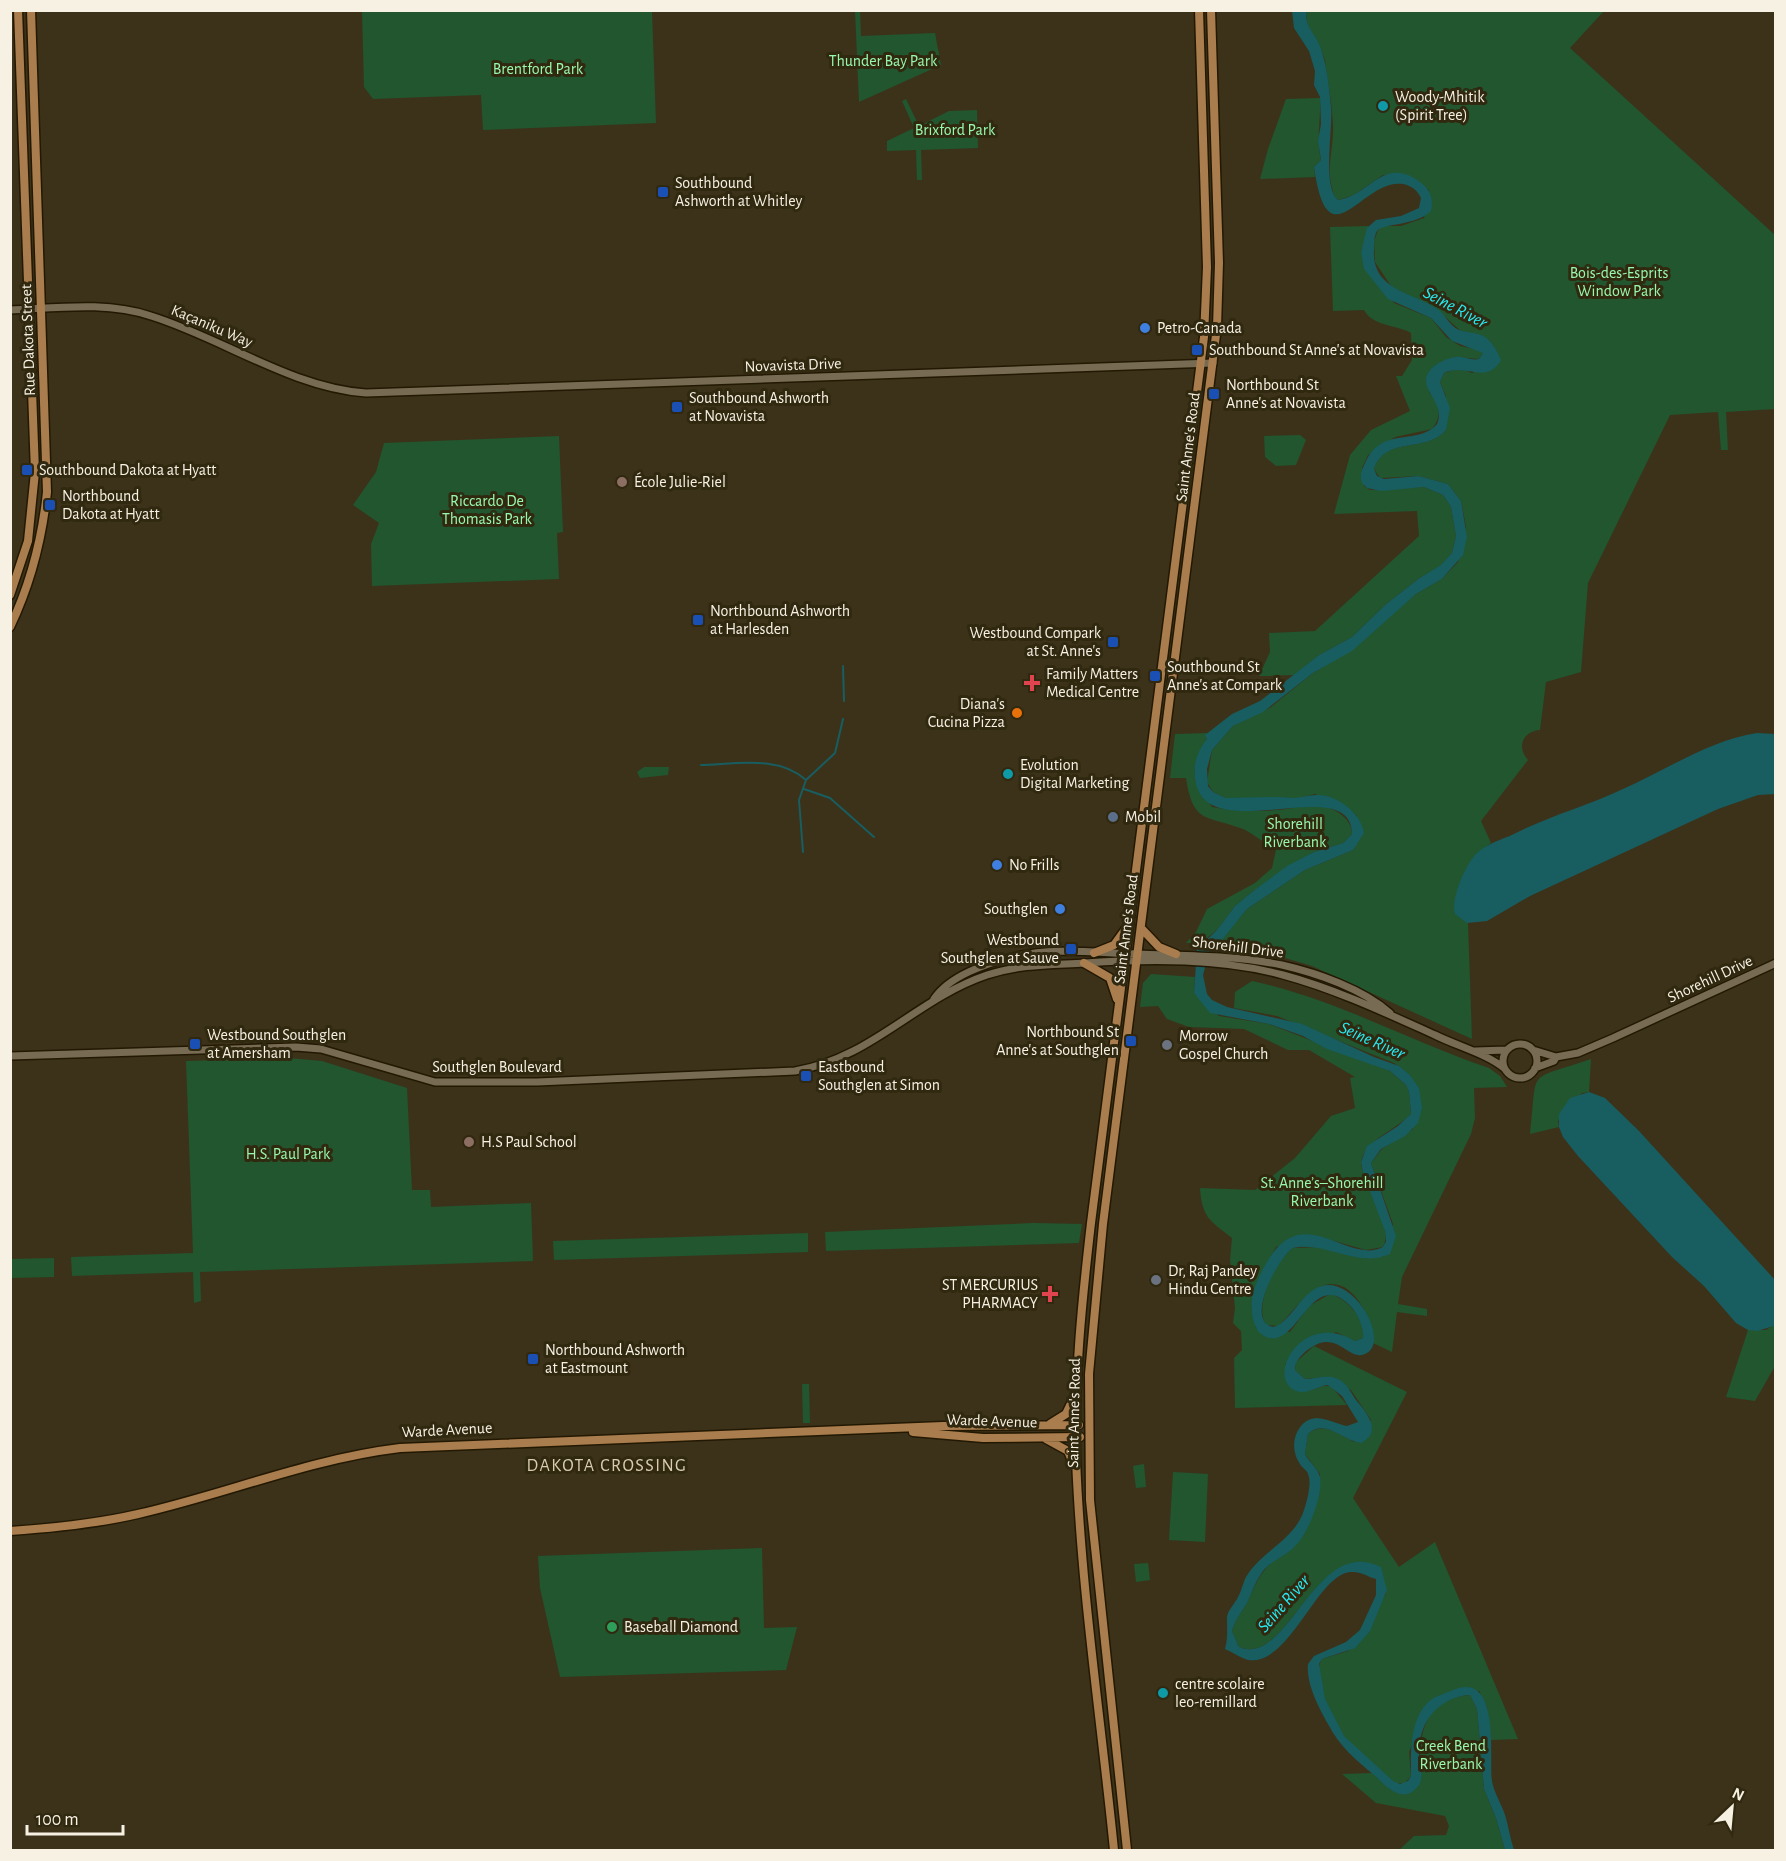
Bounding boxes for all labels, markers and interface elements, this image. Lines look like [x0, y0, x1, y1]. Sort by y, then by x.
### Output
park label: Thunder Bay Park [829, 53, 938, 70]
park label: Brentford Park [493, 61, 584, 77]
place label: Woody-Mhitik (Spirit Tree) [1395, 89, 1485, 123]
marker: Woody-Mhitik (Spirit Tree) [1376, 99, 1390, 113]
park label: Brixford Park [915, 122, 996, 138]
place label: Southbound Ashworth at Whitley [675, 175, 803, 210]
marker: Southbound Ashworth at Whitley [656, 185, 670, 199]
park label: Bois-des-Esprits Window Park [1570, 265, 1668, 299]
street label: Rue Dakota Street [18, 284, 38, 396]
water label: Seine River [1420, 284, 1491, 333]
street label: Kaçaniku Way [168, 302, 255, 351]
place label: Petro-Canada [1157, 320, 1242, 336]
marker: Petro-Canada [1138, 321, 1152, 335]
place label: Southbound St Anne's at Novavista [1209, 342, 1424, 358]
marker: Southbound St Anne's at Novavista [1190, 343, 1204, 357]
street label: Novavista Drive [744, 355, 842, 375]
place label: Northbound St Anne's at Novavista [1226, 377, 1346, 411]
marker: Northbound St Anne's at Novavista [1207, 387, 1221, 401]
place label: Southbound Ashworth at Novavista [689, 390, 829, 424]
street label: Saint Anne's Road [1173, 391, 1203, 503]
marker: Southbound Ashworth at Novavista [670, 400, 684, 414]
place label: Southbound Dakota at Hyatt [39, 462, 216, 479]
marker: Southbound Dakota at Hyatt [20, 463, 34, 477]
place label: École Julie-Riel [634, 472, 726, 490]
marker: École Julie-Riel [615, 475, 629, 489]
place label: Northbound Dakota at Hyatt [62, 488, 160, 523]
park label: Riccardo De Thomasis Park [442, 493, 533, 527]
marker: Northbound Dakota at Hyatt [43, 498, 57, 512]
place label: Northbound Ashworth at Harlesden [710, 603, 850, 637]
marker: Northbound Ashworth at Harlesden [691, 613, 705, 627]
place label: Westbound Compark at St. Anne's [969, 625, 1102, 659]
marker: Westbound Compark at St. Anne's [1106, 635, 1120, 649]
place label: Southbound St Anne's at Compark [1167, 659, 1283, 693]
place label: Family Matters Medical Centre [1046, 666, 1139, 700]
marker: Southbound St Anne's at Compark [1148, 669, 1162, 683]
marker: Family Matters Medical Centre [1023, 674, 1041, 692]
place label: Diana's Cucina Pizza [928, 696, 1005, 730]
marker: Diana's Cucina Pizza [1010, 706, 1024, 720]
place label: Evolution Digital Marketing [1020, 757, 1129, 791]
marker: Evolution Digital Marketing [1001, 767, 1015, 781]
place label: Mobil [1125, 809, 1161, 825]
marker: Mobil [1106, 810, 1120, 824]
park label: Shorehill Riverbank [1264, 816, 1327, 850]
place label: No Frills [1009, 857, 1059, 873]
marker: No Frills [990, 858, 1004, 872]
street label: Saint Anne's Road [1111, 873, 1141, 985]
place label: Southglen [984, 901, 1048, 917]
marker: Southglen [1053, 902, 1067, 916]
place label: Westbound Southglen at Sauve [941, 932, 1059, 966]
street label: Shorehill Drive [1191, 933, 1285, 961]
marker: Westbound Southglen at Sauve [1064, 942, 1078, 956]
street label: Shorehill Drive [1665, 952, 1755, 1006]
water label: Seine River [1337, 1019, 1408, 1064]
place label: Northbound St Anne's at Southglen [996, 1024, 1119, 1058]
place label: Westbound Southglen at Amersham [207, 1027, 346, 1061]
place label: Morrow Gospel Church [1179, 1028, 1268, 1062]
marker: Northbound St Anne's at Southglen [1124, 1034, 1138, 1048]
marker: Westbound Southglen at Amersham [188, 1037, 202, 1051]
marker: Morrow Gospel Church [1160, 1038, 1174, 1052]
street label: Southglen Boulevard [432, 1059, 562, 1075]
place label: Eastbound Southglen at Simon [818, 1059, 940, 1093]
marker: Eastbound Southglen at Simon [799, 1069, 813, 1083]
place label: H.S Paul School [481, 1134, 577, 1150]
marker: H.S Paul School [462, 1135, 476, 1149]
park label: H.S. Paul Park [246, 1146, 331, 1162]
park label: St. Anne’s–Shorehill Riverbank [1260, 1175, 1384, 1209]
place label: Dr, Raj Pandey Hindu Centre [1168, 1263, 1257, 1297]
marker: Dr, Raj Pandey Hindu Centre [1149, 1273, 1163, 1287]
place label: ST MERCURIUS PHARMACY [942, 1277, 1039, 1311]
marker: ST MERCURIUS PHARMACY [1043, 1287, 1057, 1301]
place label: Northbound Ashworth at Eastmount [545, 1342, 685, 1376]
marker: Northbound Ashworth at Eastmount [526, 1352, 540, 1366]
street label: Saint Anne's Road [1065, 1358, 1083, 1468]
street label: Warde Avenue [946, 1411, 1038, 1431]
street label: Warde Avenue [401, 1420, 493, 1440]
district label: DAKOTA CROSSING [527, 1457, 687, 1475]
water label: Seine River [1254, 1571, 1314, 1636]
place label: Baseball Diamond [624, 1619, 738, 1635]
marker: Baseball Diamond [605, 1620, 619, 1634]
place label: centre scolaire leo-remillard [1175, 1676, 1265, 1710]
marker: centre scolaire leo-remillard [1156, 1686, 1170, 1700]
park label: Creek Bend Riverbank [1416, 1738, 1486, 1772]
north arrow [1702, 1777, 1762, 1837]
text: N [1730, 1785, 1747, 1804]
scale bar [27, 1798, 123, 1836]
text: 100 m [36, 1811, 79, 1829]

